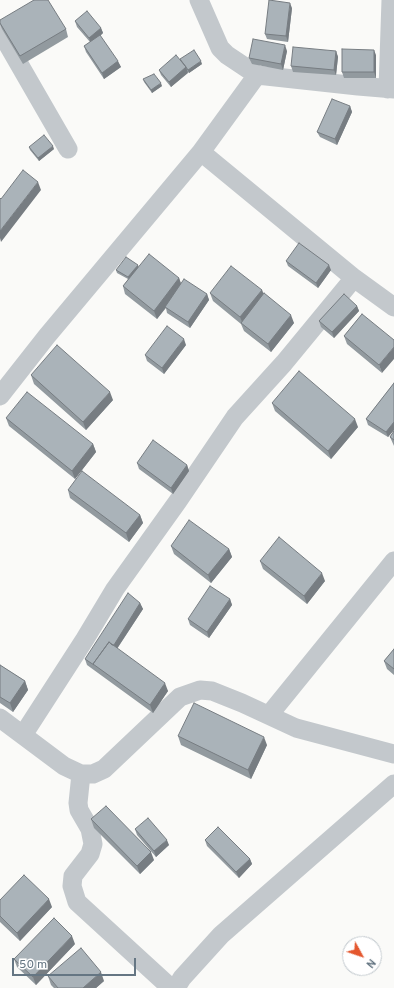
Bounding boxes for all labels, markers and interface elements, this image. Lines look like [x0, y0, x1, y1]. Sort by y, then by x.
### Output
north arrow [342, 936, 382, 976]
scale bar [14, 950, 138, 976]
text: N [363, 956, 378, 971]
text: 50 m [19, 957, 47, 973]

